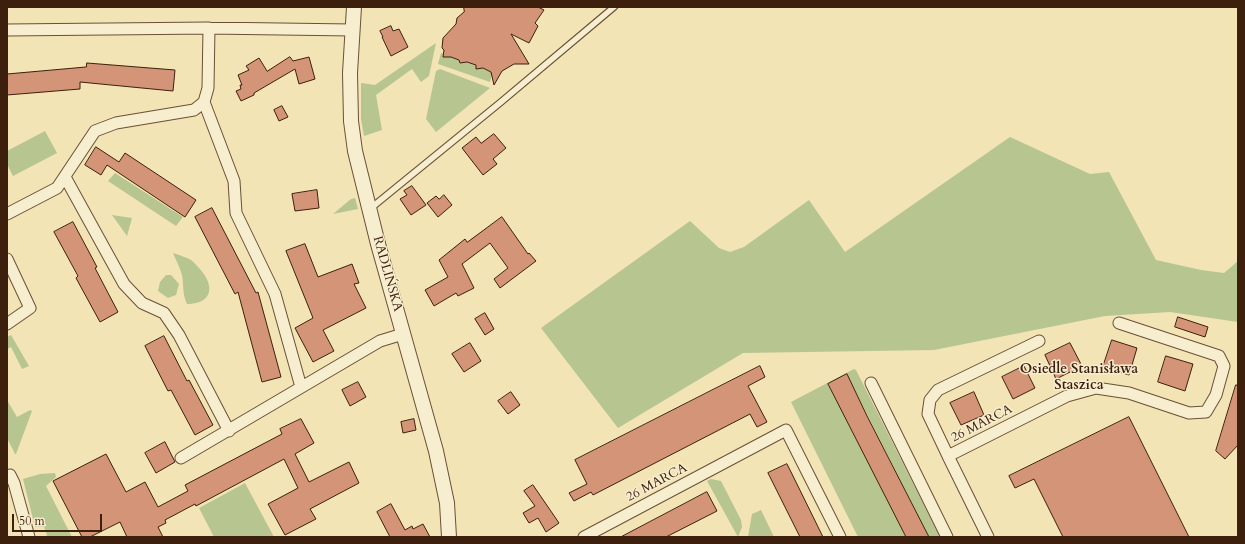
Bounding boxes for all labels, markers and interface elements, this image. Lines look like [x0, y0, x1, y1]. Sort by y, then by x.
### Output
street label: RADLIŃSKA [369, 235, 405, 313]
district label: Osiedle Stanisława Staszica [1020, 362, 1138, 394]
street label: 26 MARCA [949, 402, 1015, 446]
street label: 26 MARCA [624, 461, 690, 505]
scale bar [14, 506, 104, 532]
text: 50 m [19, 513, 45, 529]

